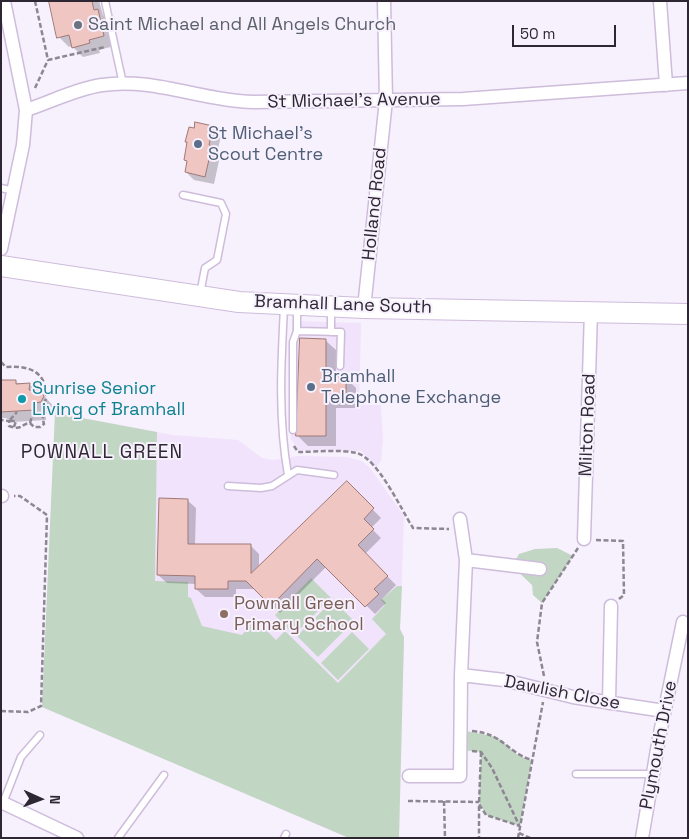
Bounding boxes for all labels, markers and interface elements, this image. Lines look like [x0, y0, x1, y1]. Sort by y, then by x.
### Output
place label: Saint Michael and All Angels Church [88, 14, 396, 36]
scale bar [514, 15, 618, 47]
marker: Saint Michael and All Angels Church [72, 19, 84, 31]
text: 50 m [520, 24, 555, 43]
street label: St Michael's Avenue [267, 89, 441, 113]
place label: St Michael's Scout Centre [208, 123, 323, 166]
marker: St Michael's Scout Centre [192, 138, 204, 150]
street label: Holland Road [358, 146, 392, 262]
street label: Bramhall Lane South [254, 291, 432, 319]
place label: Bramhall Telephone Exchange [321, 366, 501, 408]
street label: Milton Road [575, 373, 601, 477]
place label: Sunrise Senior Living of Bramhall [32, 378, 185, 420]
marker: Bramhall Telephone Exchange [305, 381, 317, 393]
marker: Sunrise Senior Living of Bramhall [16, 393, 28, 405]
district label: POWNALL GREEN [19, 442, 185, 464]
place label: Pownall Green Primary School [234, 593, 364, 636]
marker: Pownall Green Primary School [218, 608, 230, 620]
street label: Dawlish Close [502, 671, 622, 715]
street label: Plymouth Drive [636, 679, 682, 811]
north arrow [15, 774, 65, 824]
text: N [46, 795, 64, 805]

